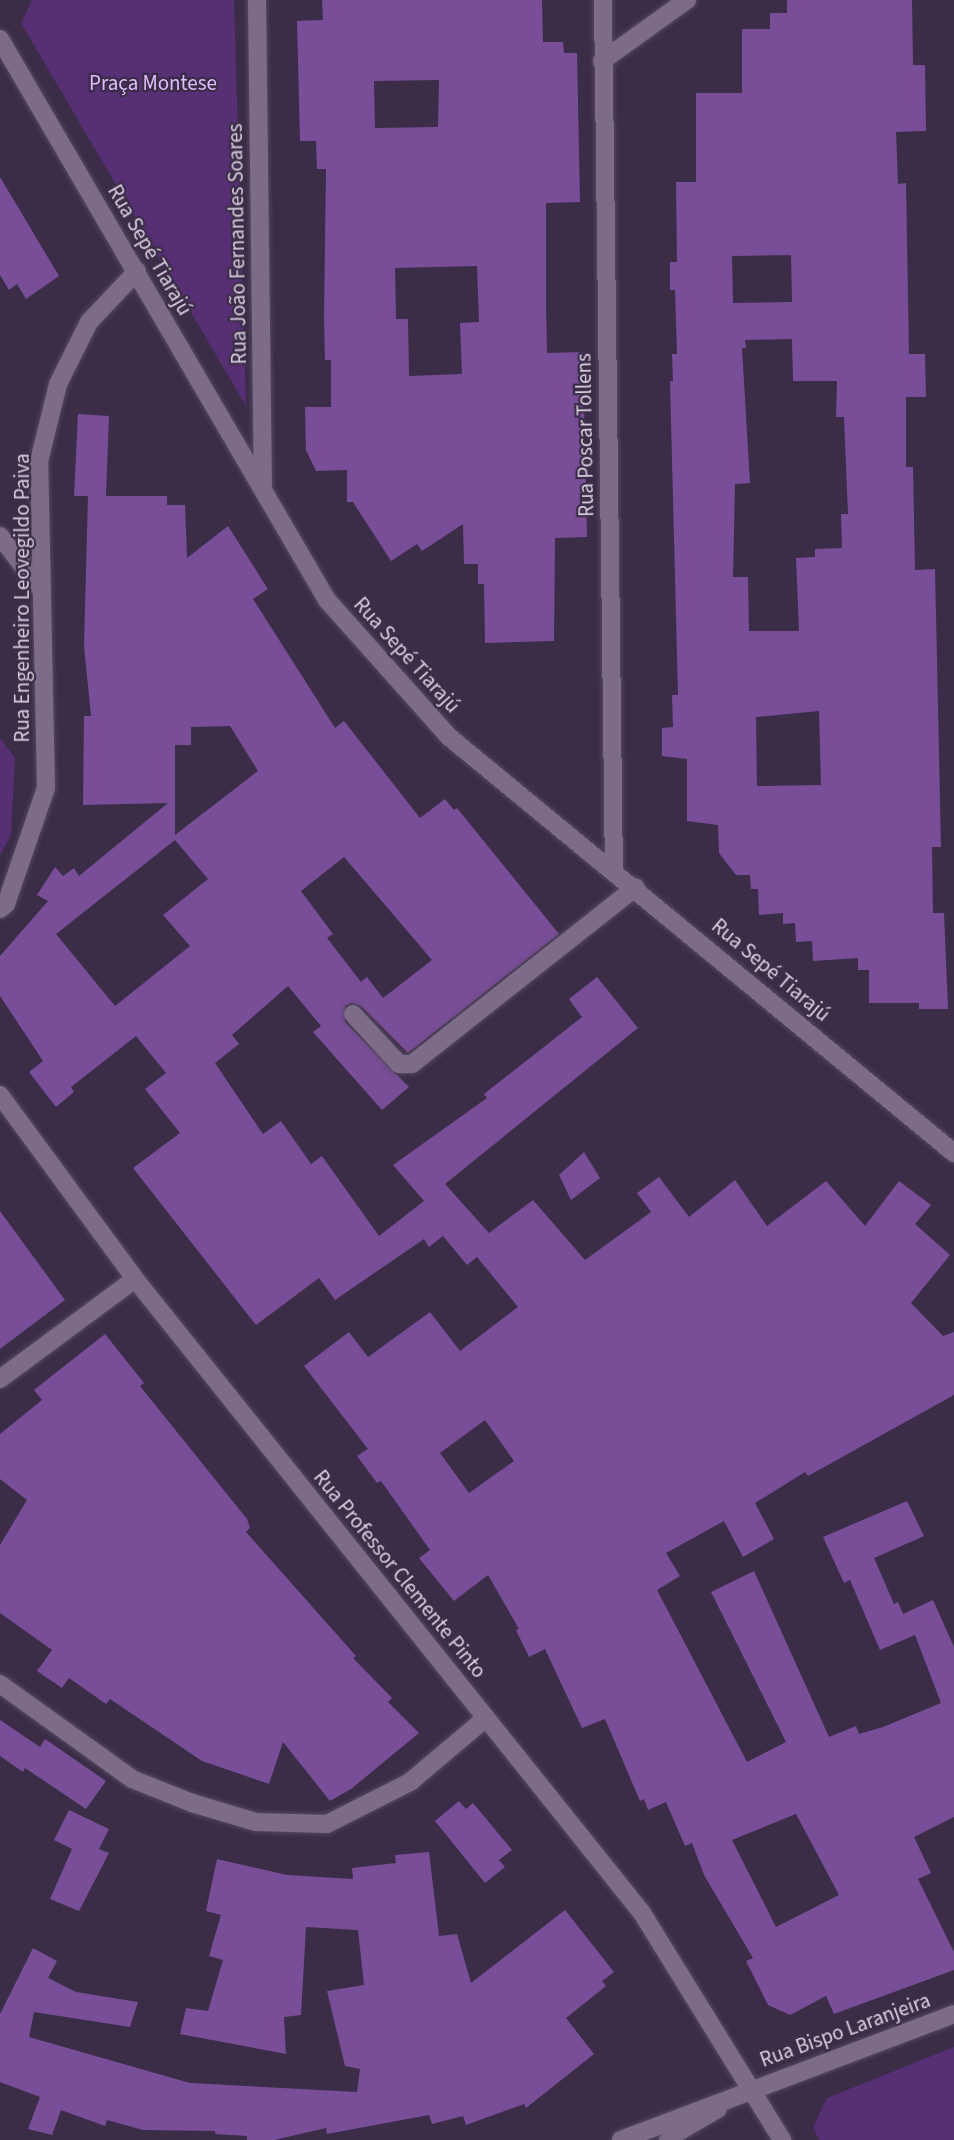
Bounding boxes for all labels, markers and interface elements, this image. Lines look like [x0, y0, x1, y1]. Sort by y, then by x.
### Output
park label: Praça Montese [89, 70, 217, 96]
street label: Rua João Fernandes Soares [222, 123, 252, 365]
street label: Rua Sepé Tiarajú [102, 180, 198, 320]
street label: Rua Poscar Tollens [571, 353, 599, 517]
street label: Rua Engenheiro Leovegildo Paiva [9, 453, 35, 743]
street label: Rua Sepé Tiarajú [348, 592, 466, 718]
street label: Rua Sepé Tiarajú [707, 913, 835, 1027]
street label: Rua Professor Clemente Pinto [308, 1465, 492, 1683]
street label: Rua Bispo Laranjeira [756, 1987, 934, 2073]

